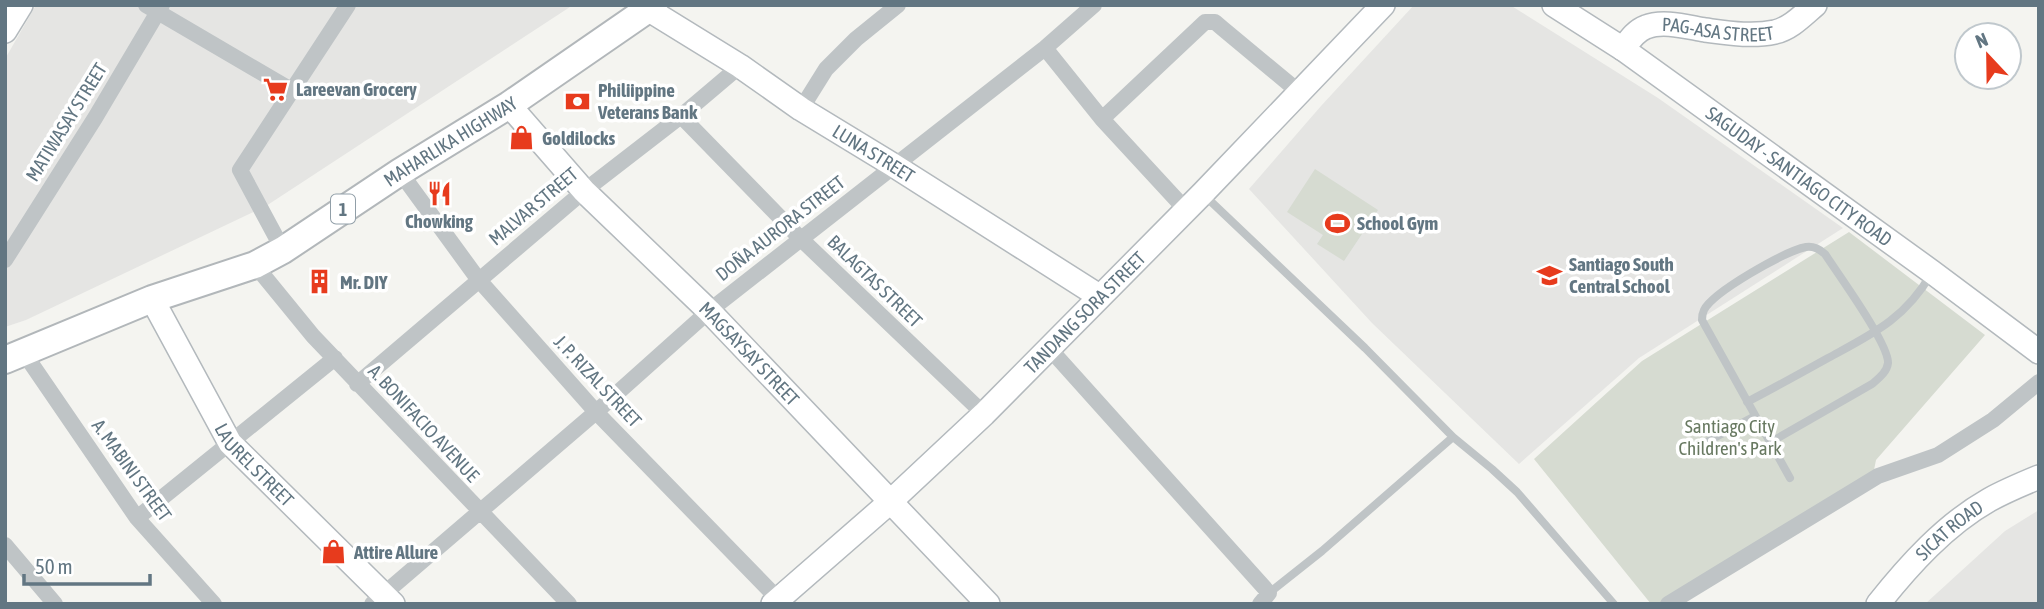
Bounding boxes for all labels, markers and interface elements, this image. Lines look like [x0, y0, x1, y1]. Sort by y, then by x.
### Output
street label: PAG-ASA STREET [1662, 13, 1776, 45]
north arrow [1953, 21, 2023, 91]
text: N [1972, 28, 1991, 53]
street label: MATIWASAY STREET [21, 58, 111, 185]
supermarket icon: Lareevan Grocery [262, 75, 290, 103]
place label: Lareevan Grocery [296, 78, 417, 100]
place label: Philiippine Veterans Bank [597, 79, 698, 123]
bank icon: Philiippine Veterans Bank [564, 87, 592, 115]
street label: MAHARLIKA HIGHWAY [379, 91, 522, 191]
street label: SAGUDAY - SANTIAGO CITY ROAD [1702, 102, 1896, 251]
street label: LUNA STREET [829, 120, 919, 187]
shop icon: Goldilocks [508, 124, 536, 152]
place label: Goldilocks [542, 127, 615, 149]
street label: MALVAR STREET [484, 162, 582, 249]
street label: DOÑA AURORA STREET [711, 170, 849, 285]
restaurant icon: Chowking [425, 179, 453, 207]
road number: 1 [331, 194, 355, 224]
sports icon: School Gym [1323, 209, 1351, 237]
place label: Chowking [405, 210, 474, 232]
place label: School Gym [1357, 212, 1438, 234]
street label: BALAGTAS STREET [823, 230, 927, 332]
street label: TANDANG SORA STREET [1020, 246, 1150, 378]
place label: Santiago South Central School [1569, 253, 1674, 297]
school or university icon: Santiago South Central School [1535, 261, 1563, 289]
building icon: Mr. DIY [306, 268, 334, 296]
place label: Mr. DIY [340, 271, 388, 293]
street label: MAGSAYSAY STREET [695, 297, 804, 410]
street label: J. P. RIZAL STREET [550, 331, 647, 432]
street label: A. BONIFACIO AVENUE [364, 360, 484, 486]
street label: A. MABINI STREET [88, 415, 177, 526]
park label: Santiago City Children's Park [1678, 415, 1782, 459]
street label: LAUREL STREET [210, 420, 299, 511]
street label: SICAT ROAD [1911, 496, 1987, 564]
shop icon: Attire Allure [320, 538, 348, 566]
place label: Attire Allure [353, 541, 439, 563]
scale bar [24, 542, 150, 586]
text: 50 m [35, 554, 73, 578]

